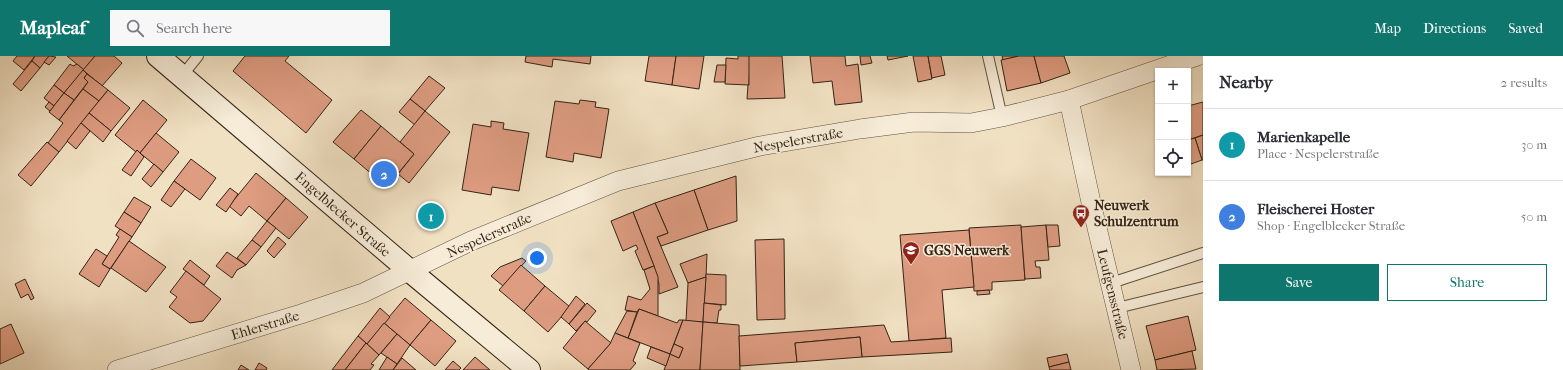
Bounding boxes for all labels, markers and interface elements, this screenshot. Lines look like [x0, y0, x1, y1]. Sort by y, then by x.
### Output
search box [110, 10, 390, 46]
text: Mapleaf [20, 17, 86, 39]
icon: search [124, 17, 146, 39]
text: Search here [156, 19, 232, 37]
text: Map [1374, 20, 1401, 37]
text: Directions [1423, 20, 1486, 37]
text: Saved [1508, 20, 1543, 37]
map controls [1155, 68, 1191, 176]
button: + [1155, 68, 1191, 104]
text: Nearby [1219, 72, 1273, 92]
text: 2 results [1501, 75, 1547, 90]
button: − [1155, 104, 1191, 140]
street label: Nespelerstraße [752, 124, 844, 157]
text: Marienkapelle [1257, 128, 1350, 146]
text: 1 [1230, 137, 1234, 152]
text: 30 m [1521, 137, 1547, 152]
button: locate [1155, 140, 1191, 176]
text: Place · Nespelerstraße [1257, 146, 1379, 161]
pin: 2 [371, 159, 397, 189]
street label: Engelblecker Straße [291, 168, 394, 261]
place label: Neuwerk Schulzentrum [1094, 197, 1179, 230]
text: Fleischerei Hoster [1257, 200, 1374, 218]
pin: 1 [418, 201, 444, 231]
bus stop icon: Neuwerk Schulzentrum [1071, 203, 1091, 228]
street label: Nespelerstraße [444, 209, 534, 262]
text: 2 [1229, 209, 1235, 224]
text: 50 m [1521, 209, 1547, 224]
text: Shop · Engelblecker Straße [1257, 218, 1405, 233]
school or university icon: GGS Neuwerk [901, 240, 921, 265]
place label: GGS Neuwerk [924, 242, 1010, 259]
street label: Leufgensstraße [1093, 247, 1132, 341]
your location [527, 248, 547, 268]
button: Save [1219, 264, 1379, 301]
button: Share [1387, 264, 1547, 301]
street label: Ehlerstraße [229, 307, 301, 344]

